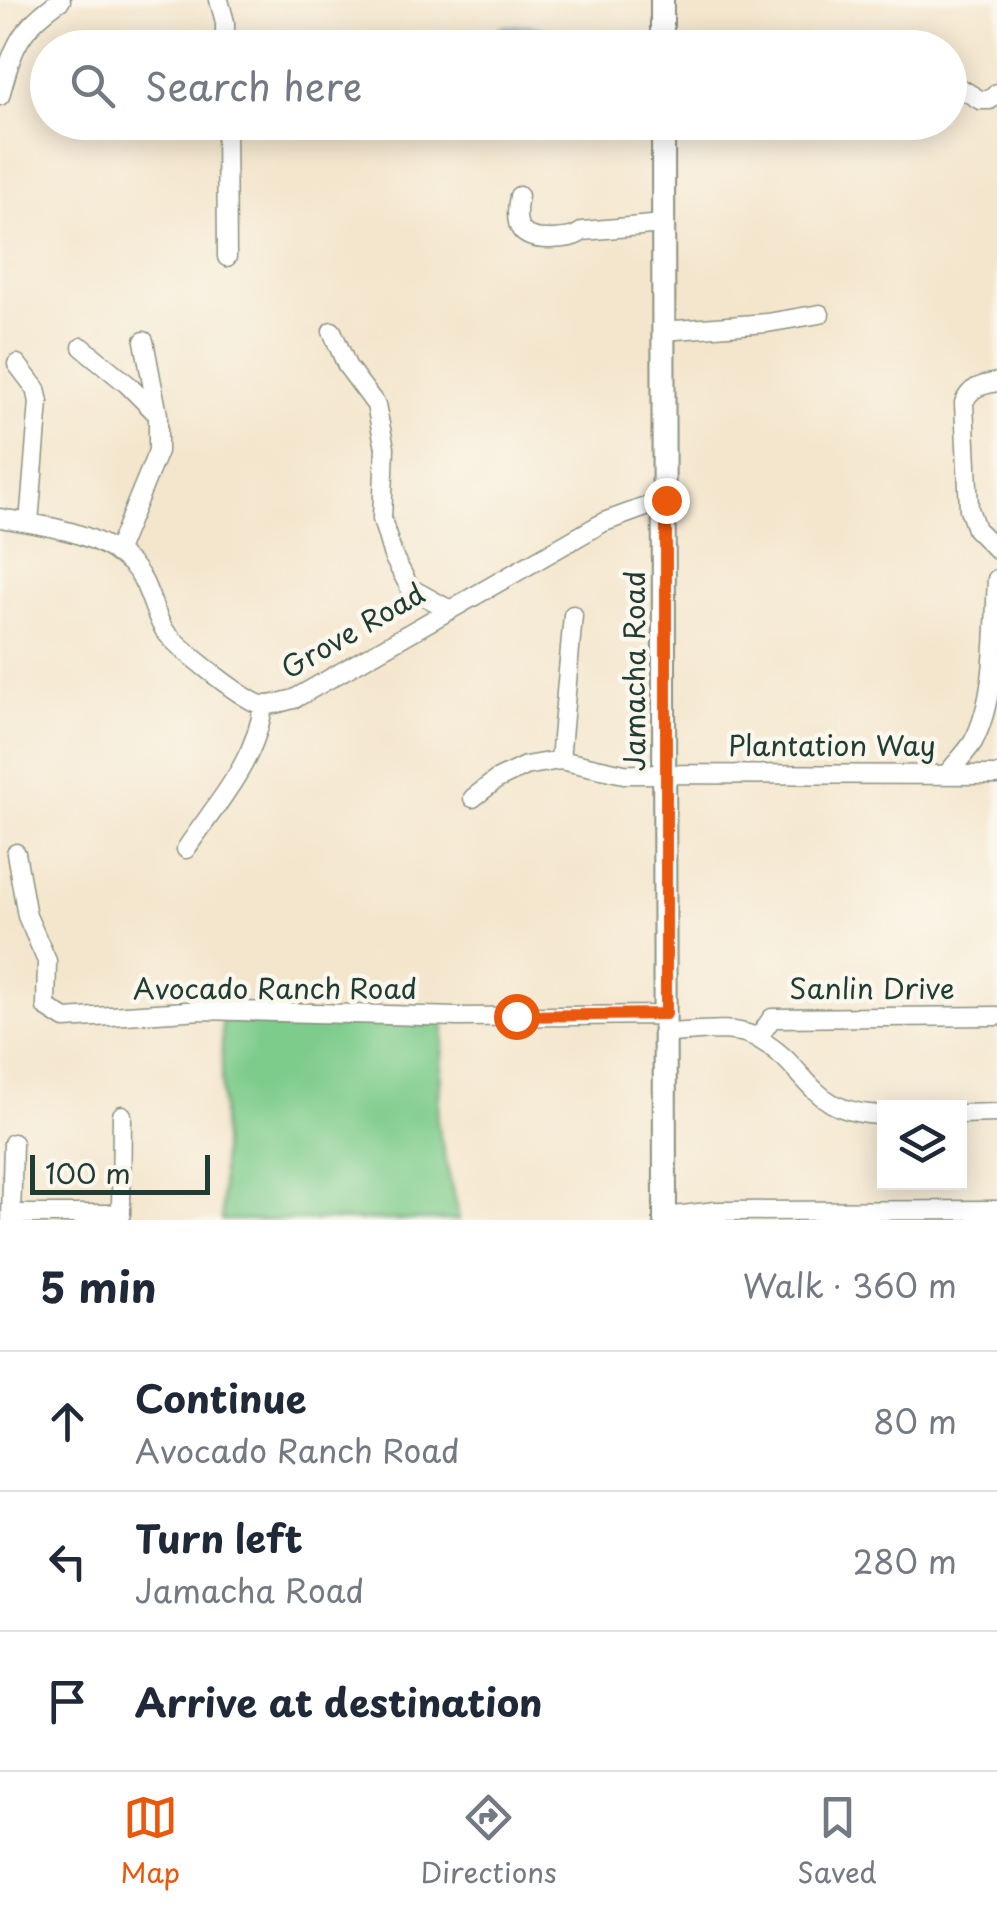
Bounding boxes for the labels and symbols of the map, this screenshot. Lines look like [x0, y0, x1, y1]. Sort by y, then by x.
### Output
route end [644, 478, 690, 524]
street label: Grove Road [272, 571, 432, 688]
street label: Jamacha Road [612, 571, 655, 771]
street label: Plantation Way [728, 723, 936, 766]
street label: Avocado Ranch Road [133, 966, 417, 1009]
street label: Sanlin Drive [789, 966, 955, 1009]
route start [494, 994, 540, 1040]
scale bar [30, 1150, 210, 1194]

